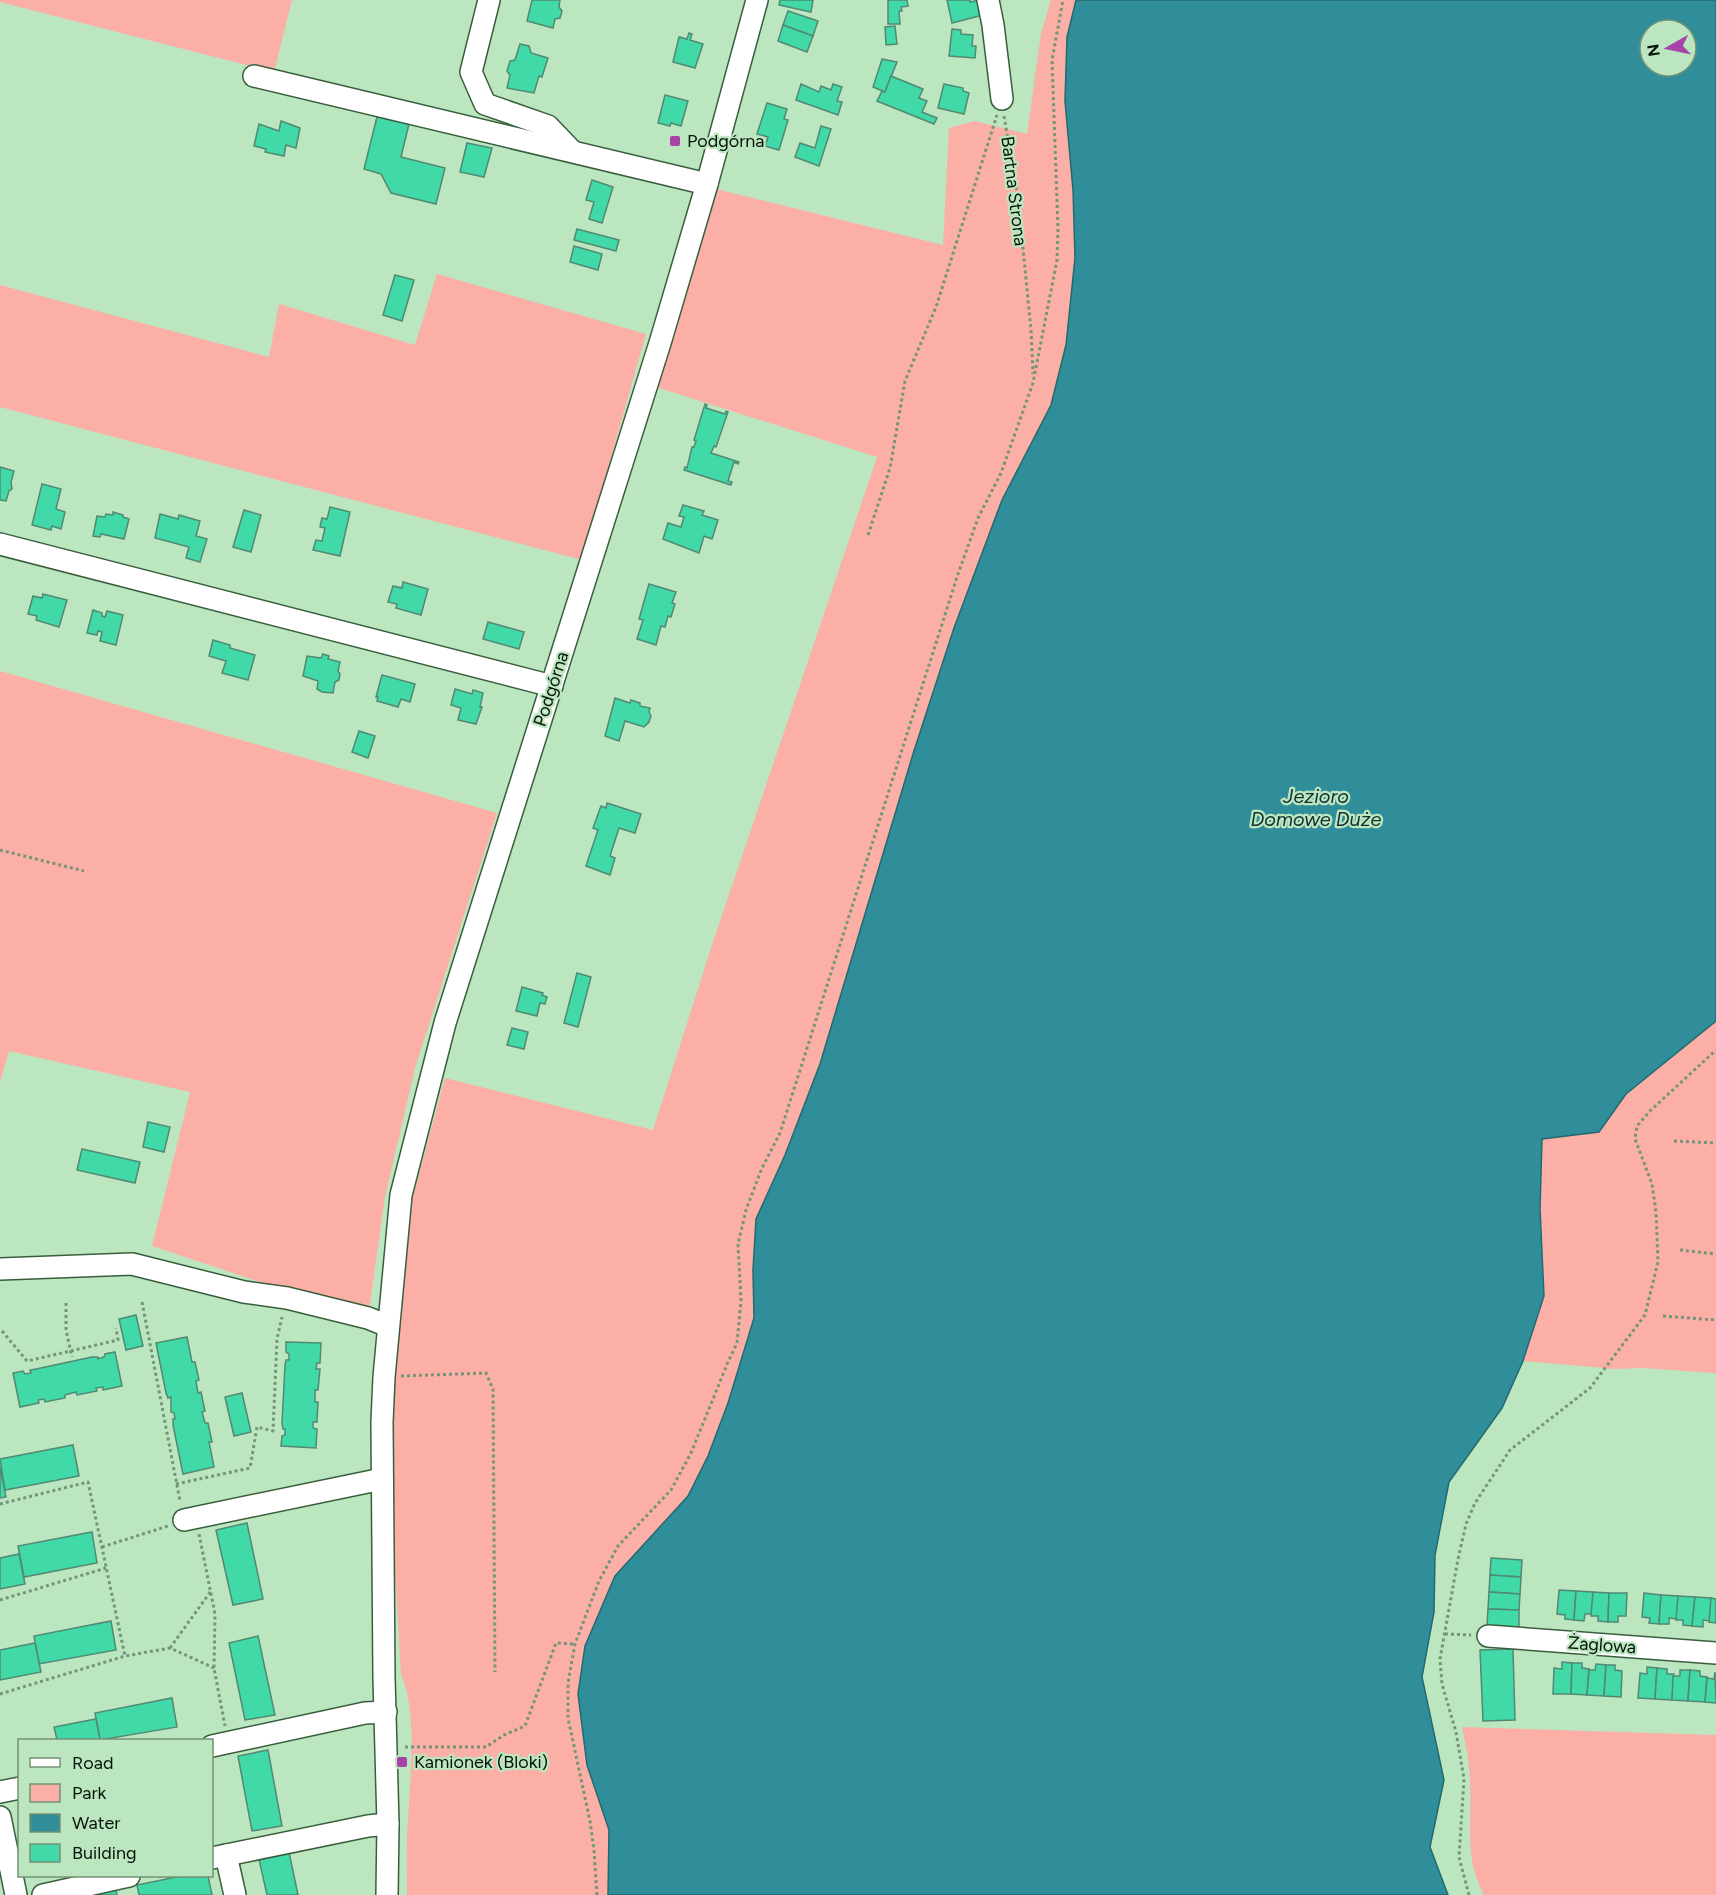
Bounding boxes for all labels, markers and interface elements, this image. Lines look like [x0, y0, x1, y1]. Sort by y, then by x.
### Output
north arrow [1638, 18, 1698, 78]
text: N [1643, 43, 1664, 58]
place label: Podgórna [687, 130, 765, 152]
marker: Podgórna [668, 134, 682, 148]
street label: Bartna Strona [996, 135, 1032, 247]
street label: Podgórna [529, 649, 573, 729]
water label: Jezioro Domowe Duże [1251, 784, 1381, 831]
street label: Żaglowa [1567, 1632, 1637, 1658]
legend [18, 1739, 213, 1877]
place label: Kamionek (Bloki) [414, 1751, 548, 1773]
text: Road [72, 1752, 113, 1774]
marker: Kamionek (Bloki) [395, 1755, 409, 1769]
text: Park [72, 1782, 107, 1804]
text: Water [72, 1812, 120, 1834]
text: Building [72, 1842, 137, 1864]

